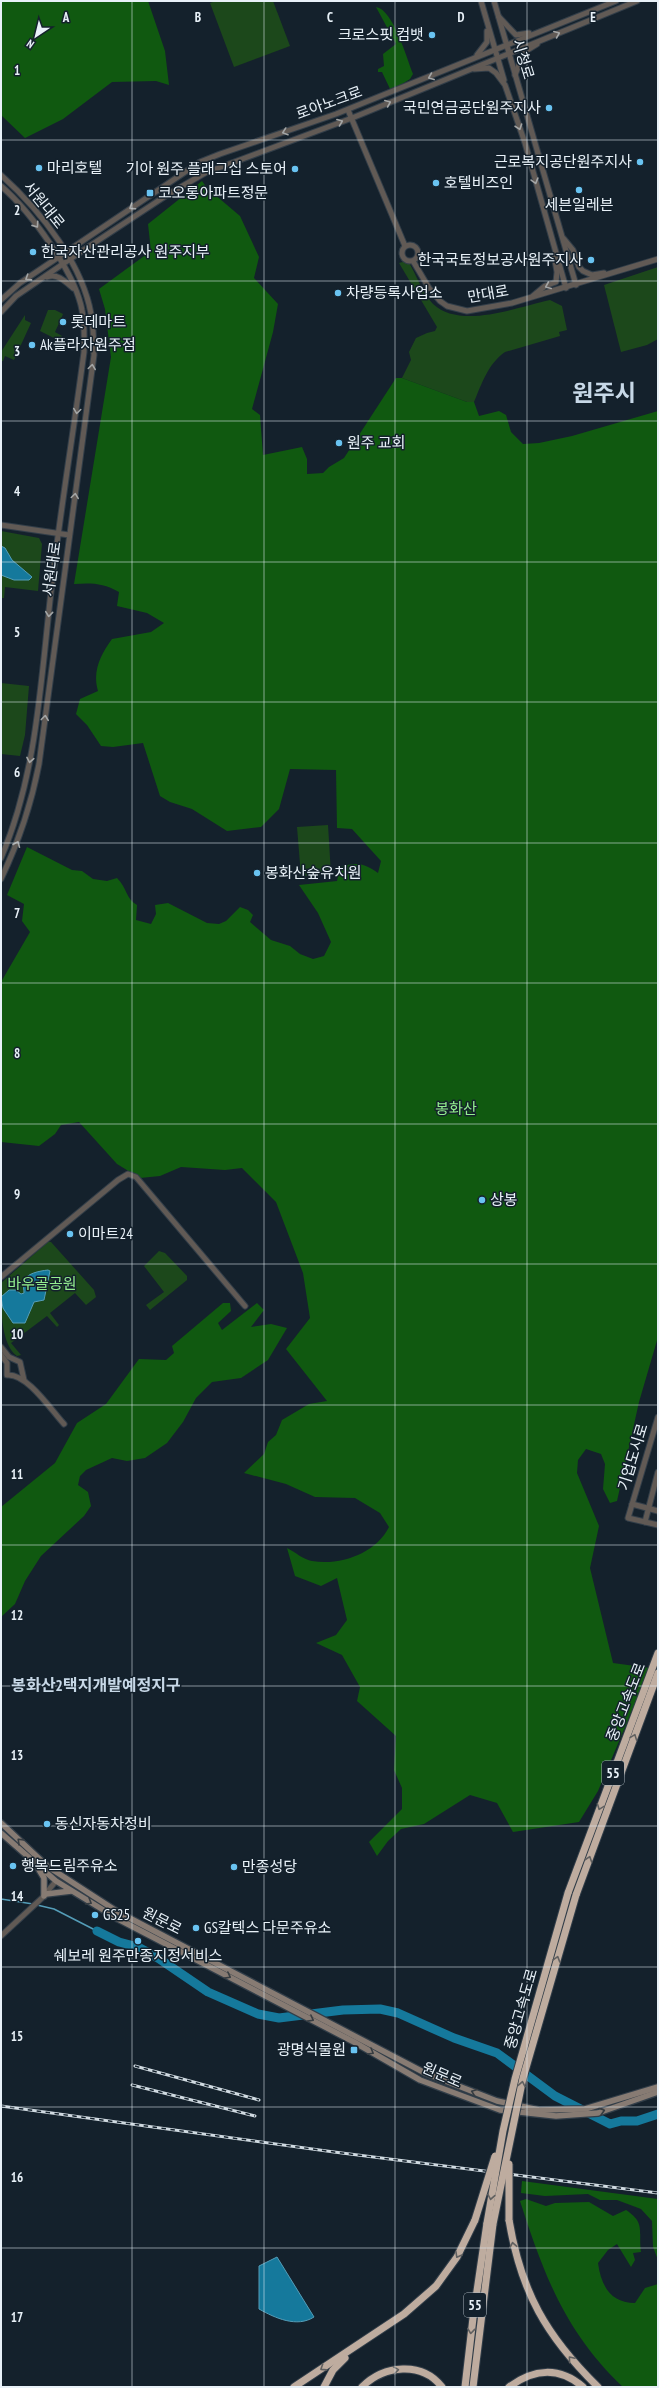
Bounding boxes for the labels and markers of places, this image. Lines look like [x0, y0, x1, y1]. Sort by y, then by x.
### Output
place label: 크로스핏 컴뱃 [338, 25, 424, 44]
marker: 크로스핏 컴뱃 [427, 30, 437, 40]
place label: 국민연금공단원주지사 [403, 98, 541, 117]
marker: 국민연금공단원주지사 [544, 103, 554, 113]
place label: 근로복지공단원주지사 [494, 152, 632, 171]
marker: 근로복지공단원주지사 [635, 157, 645, 167]
place label: 마리호텔 [47, 158, 102, 177]
place label: 기아 원주 플래그십 스토어 [126, 159, 287, 178]
marker: 마리호텔 [34, 163, 44, 173]
marker: 기아 원주 플래그십 스토어 [290, 164, 300, 174]
place label: 호텔비즈인 [444, 173, 513, 192]
marker: 호텔비즈인 [431, 178, 441, 188]
place label: 코오롱아파트정문 [158, 183, 268, 202]
marker: 세븐일레븐 [574, 185, 584, 195]
marker: 코오롱아파트정문 [145, 188, 155, 198]
place label: 세븐일레븐 [544, 195, 614, 214]
place label: 한국자산관리공사 원주지부 [41, 242, 210, 261]
marker: 한국자산관리공사 원주지부 [28, 247, 38, 257]
place label: 한국국토정보공사원주지사 [417, 250, 583, 269]
marker: 한국국토정보공사원주지사 [586, 255, 596, 265]
place label: 차량등록사업소 [346, 283, 443, 302]
marker: 차량등록사업소 [333, 288, 343, 298]
place label: 롯데마트 [71, 312, 126, 331]
marker: 롯데마트 [58, 317, 68, 327]
place label: Ak플라자원주점 [40, 335, 136, 354]
marker: Ak플라자원주점 [27, 340, 37, 350]
place label: 원주 교회 [347, 433, 405, 452]
marker: 원주 교회 [334, 438, 344, 448]
place label: 봉화산숲유치원 [265, 863, 362, 882]
marker: 봉화산숲유치원 [252, 868, 262, 878]
place label: 상봉 [490, 1190, 518, 1209]
marker: 상봉 [477, 1195, 487, 1205]
place label: 이마트24 [78, 1224, 133, 1243]
marker: 이마트24 [65, 1229, 75, 1239]
place label: 동신자동차정비 [55, 1814, 152, 1833]
marker: 동신자동차정비 [42, 1819, 52, 1829]
place label: 행복드림주유소 [21, 1856, 118, 1875]
place label: 만종성당 [242, 1857, 297, 1876]
marker: 행복드림주유소 [8, 1861, 18, 1871]
marker: 만종성당 [229, 1862, 239, 1872]
place label: GS25 [103, 1905, 130, 1924]
marker: GS25 [90, 1910, 100, 1920]
place label: GS칼텍스 다문주유소 [204, 1918, 332, 1937]
marker: GS칼텍스 다문주유소 [191, 1923, 201, 1933]
marker: 쉐보레 원주만종지정서비스 [133, 1936, 143, 1946]
place label: 쉐보레 원주만종지정서비스 [54, 1946, 223, 1965]
place label: 광명식물원 [277, 2040, 346, 2059]
marker: 광명식물원 [349, 2045, 359, 2055]

